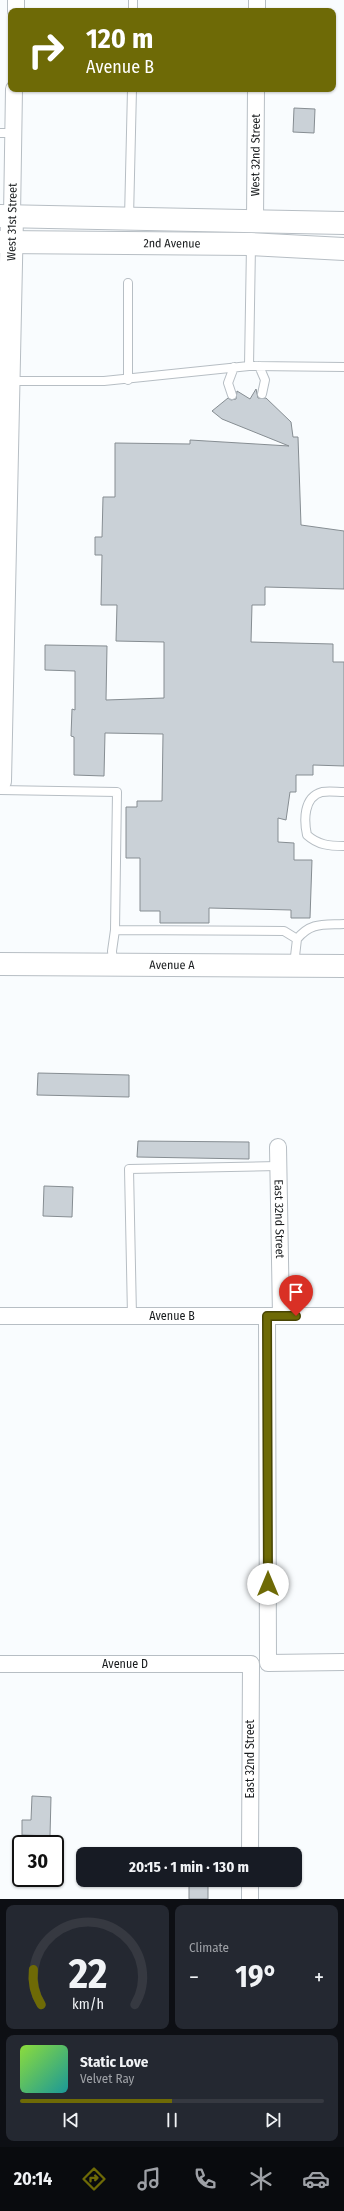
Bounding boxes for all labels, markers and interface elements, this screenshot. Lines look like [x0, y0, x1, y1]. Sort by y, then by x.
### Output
text: 120 m [86, 22, 153, 55]
icon: right [20, 24, 72, 76]
text: Avenue B [86, 56, 154, 78]
street label: West 32nd Street [248, 114, 263, 196]
street label: West 31st Street [4, 183, 20, 261]
street label: 2nd Avenue [143, 236, 201, 251]
street label: Avenue A [149, 958, 195, 972]
street label: East 32nd Street [272, 1179, 287, 1259]
pin [279, 1275, 313, 1316]
icon: arrive [285, 1281, 307, 1303]
street label: Avenue B [149, 1309, 195, 1323]
position arrow [247, 1563, 289, 1605]
street label: Avenue D [102, 1657, 148, 1671]
street label: East 32nd Street [243, 1720, 257, 1798]
speed limit sign: 30 [12, 1835, 64, 1887]
text: 20:15 · 1 min · 130 m [129, 1858, 249, 1876]
text: Climate [189, 1940, 229, 1955]
text: 22 [67, 1949, 107, 1999]
text: 19° [235, 1959, 278, 1995]
text: − [189, 1964, 199, 1991]
text: + [314, 1964, 324, 1991]
text: km/h [72, 1996, 103, 2013]
text: Static Love [80, 2053, 148, 2071]
text: Velvet Ray [80, 2071, 134, 2086]
icon: previous [60, 2109, 82, 2131]
icon: pause [161, 2109, 183, 2131]
icon: next [262, 2109, 284, 2131]
icon: directions [80, 2165, 108, 2193]
icon: music [135, 2165, 163, 2193]
icon: phone [191, 2165, 219, 2193]
icon: climate [247, 2165, 275, 2193]
icon: car [302, 2165, 330, 2193]
text: 20:14 [14, 2168, 52, 2190]

